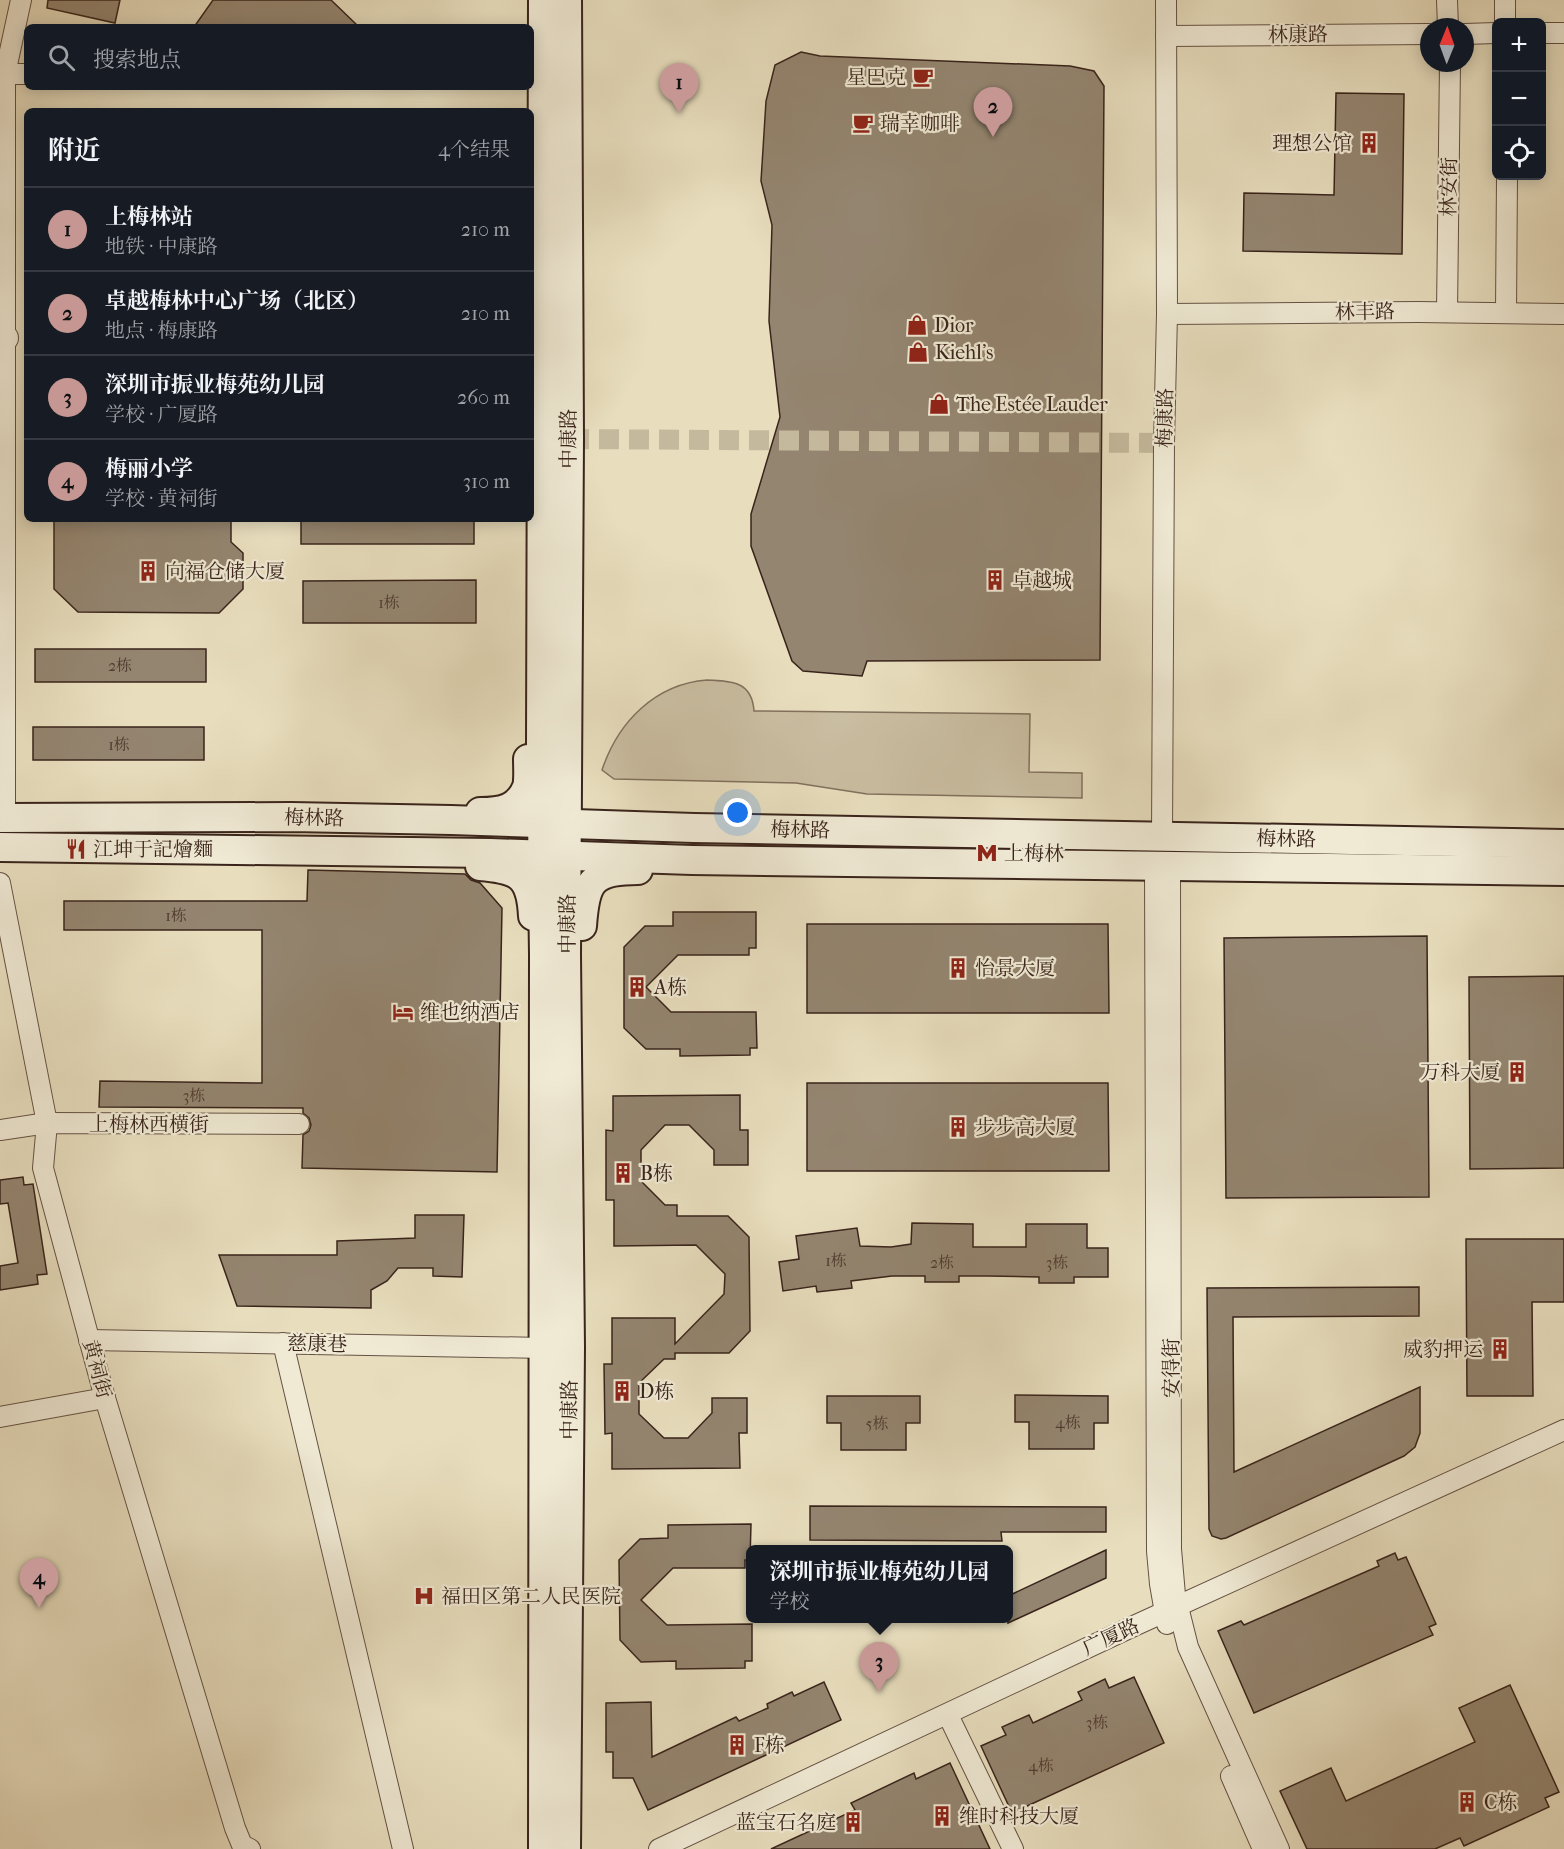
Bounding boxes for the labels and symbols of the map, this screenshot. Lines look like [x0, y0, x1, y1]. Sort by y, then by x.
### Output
north arrow [1420, 18, 1474, 72]
street label: 林康路 [1268, 23, 1328, 47]
pin: 1 [660, 63, 698, 113]
cafe icon: 星巴克 [911, 65, 935, 89]
place label: 星巴克 [846, 66, 906, 89]
pin: 2 [974, 88, 1012, 137]
cafe icon: 瑞幸咖啡 [851, 111, 875, 135]
place label: 瑞幸咖啡 [880, 112, 960, 135]
building icon: 理想公馆 [1357, 131, 1381, 155]
place label: 理想公馆 [1272, 132, 1352, 155]
street label: 林安街 [1437, 157, 1461, 217]
street label: 林丰路 [1335, 300, 1395, 324]
shop icon: Dior [905, 313, 929, 337]
place label: Dior [934, 314, 974, 337]
shop icon: Kiehl's [906, 340, 930, 364]
place label: Kiehl's [935, 341, 993, 364]
street label: 梅康路 [1153, 388, 1177, 448]
shop icon: The Estée Lauder [927, 392, 951, 416]
place label: The Estée Lauder [956, 393, 1108, 416]
street label: 中康路 [557, 409, 580, 469]
building icon: 向福仓储大厦 [136, 559, 160, 583]
place label: 向福仓储大厦 [165, 560, 285, 583]
building icon: 卓越城 [983, 568, 1007, 592]
place label: 卓越城 [1012, 569, 1072, 592]
house number: 1栋 [378, 593, 400, 612]
house number: 2栋 [108, 656, 132, 675]
house number: 1栋 [108, 735, 130, 754]
your location [723, 798, 752, 827]
street label: 梅林路 [284, 806, 344, 830]
street label: 梅林路 [770, 818, 830, 842]
street label: 梅林路 [1256, 827, 1316, 851]
restaurant icon: 江坤于記燴麵 [64, 837, 88, 861]
place label: 江坤于記燴麵 [93, 838, 213, 861]
metro station icon: 上梅林 [975, 841, 999, 865]
place label: 上梅林 [1004, 842, 1064, 865]
street label: 中康路 [556, 894, 579, 954]
house number: 1栋 [165, 906, 187, 925]
building icon: 怡景大厦 [946, 956, 970, 980]
place label: 怡景大厦 [975, 957, 1055, 980]
building icon: A栋 [625, 975, 649, 999]
place label: A栋 [653, 976, 687, 999]
hotel icon: 维也纳酒店 [391, 1000, 415, 1024]
place label: 维也纳酒店 [420, 1001, 520, 1024]
building icon: 万科大厦 [1505, 1060, 1529, 1084]
place label: 万科大厦 [1420, 1061, 1500, 1084]
house number: 3栋 [183, 1086, 205, 1105]
street label: 上梅林西横街 [89, 1113, 209, 1136]
building icon: 步步高大厦 [946, 1115, 970, 1139]
place label: 步步高大厦 [975, 1116, 1075, 1139]
building icon: B栋 [611, 1161, 635, 1185]
place label: B栋 [640, 1162, 673, 1185]
house number: 1栋 [825, 1251, 847, 1270]
house number: 2栋 [930, 1253, 954, 1272]
house number: 3栋 [1046, 1253, 1068, 1272]
street label: 慈康巷 [287, 1332, 347, 1356]
street label: 黄祠街 [78, 1337, 116, 1401]
building icon: 威豹押运 [1488, 1337, 1512, 1361]
street label: 安得街 [1160, 1338, 1183, 1398]
place label: 威豹押运 [1403, 1338, 1483, 1361]
building icon: D栋 [610, 1379, 634, 1403]
street label: 中康路 [558, 1380, 581, 1440]
place label: D栋 [639, 1380, 674, 1403]
house number: 4栋 [1055, 1413, 1081, 1432]
house number: 5栋 [866, 1414, 888, 1433]
pin: 4 [20, 1558, 58, 1608]
hospital icon: 福田区第二人民医院 [412, 1584, 436, 1608]
place label: 福田区第二人民医院 [441, 1585, 621, 1608]
street label: 广厦路 [1079, 1614, 1143, 1660]
pin: 3 [860, 1642, 898, 1692]
house number: 3栋 [1086, 1713, 1108, 1732]
building icon: F栋 [725, 1733, 749, 1757]
place label: F栋 [754, 1734, 785, 1757]
house number: 4栋 [1028, 1756, 1054, 1775]
building icon: C栋 [1455, 1790, 1479, 1814]
place label: C栋 [1484, 1791, 1517, 1814]
building icon: 维时科技大厦 [930, 1804, 954, 1828]
place label: 维时科技大厦 [959, 1805, 1079, 1828]
building icon: 蓝宝石名庭 [841, 1810, 865, 1834]
place label: 蓝宝石名庭 [736, 1811, 836, 1834]

